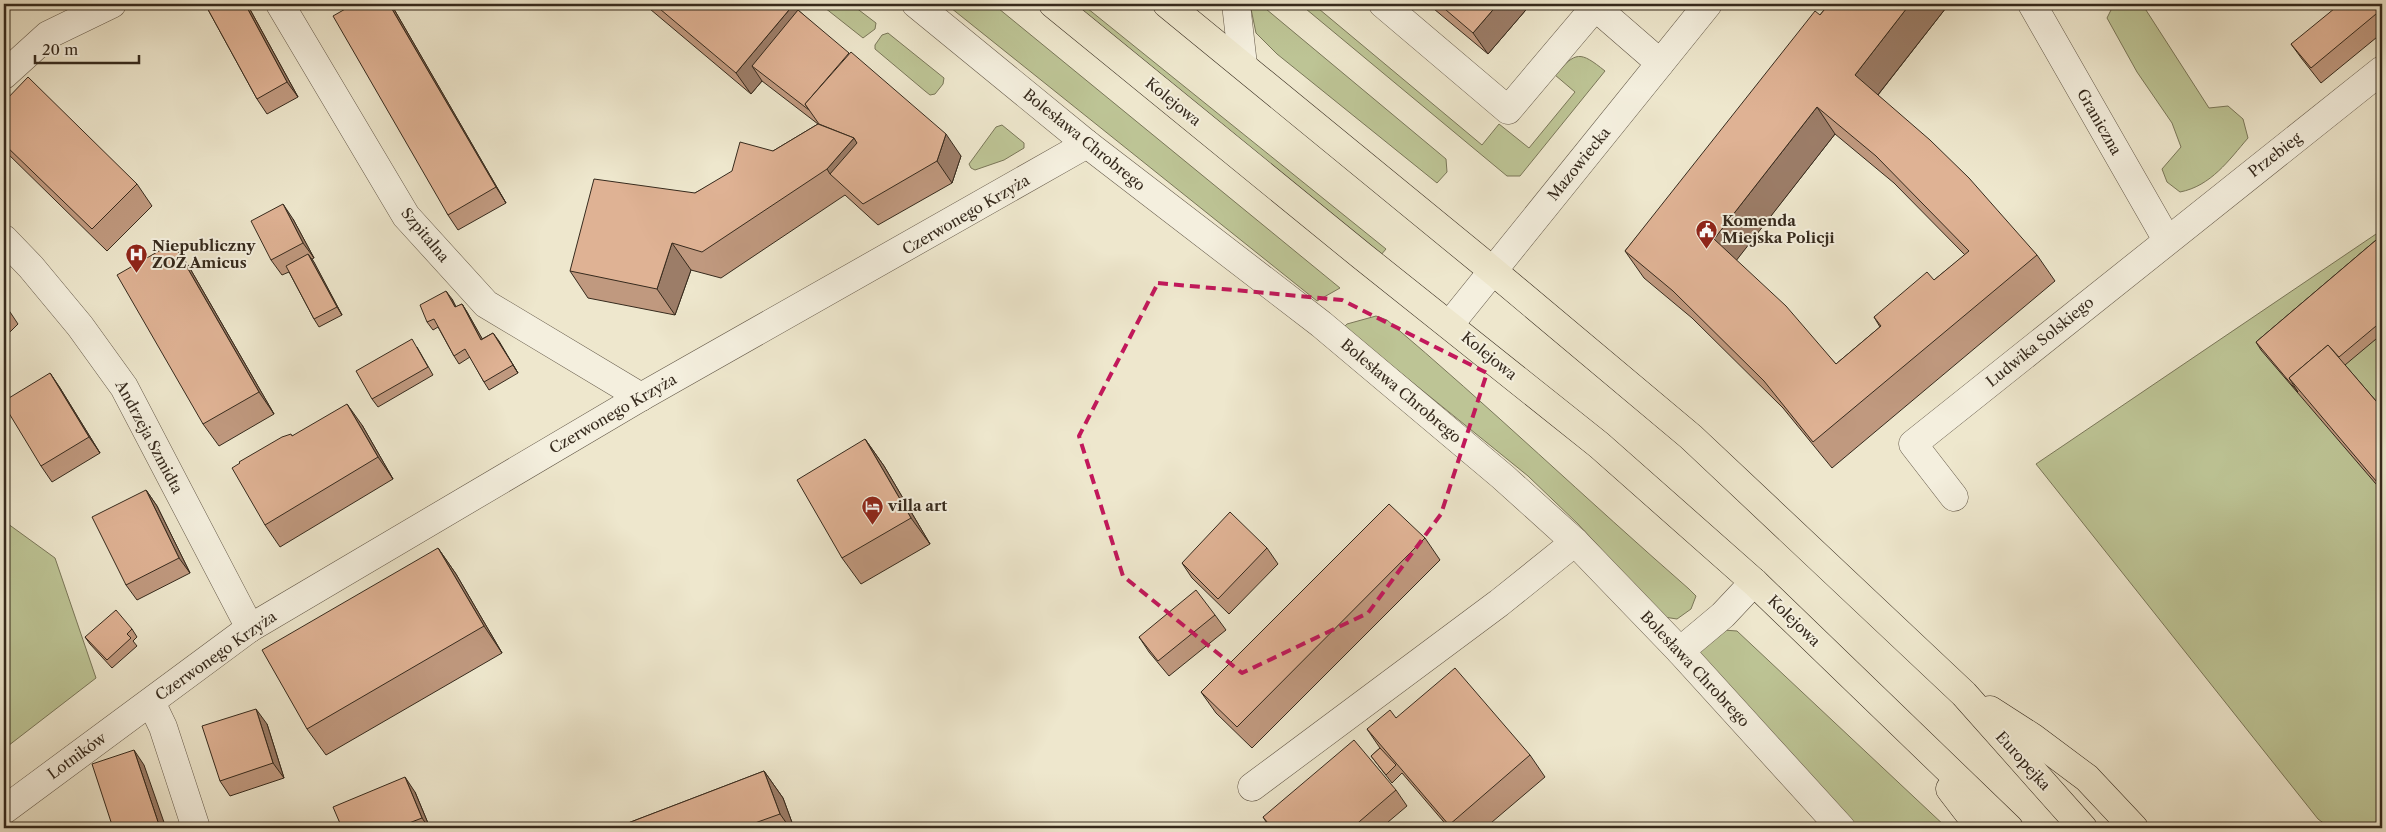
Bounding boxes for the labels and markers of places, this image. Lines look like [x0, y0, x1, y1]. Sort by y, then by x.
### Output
place label: Komenda Miejska Policji [1722, 211, 1835, 247]
public building icon: Komenda Miejska Policji [1694, 218, 1718, 249]
place label: Niepubliczny ZOZ Amicus [152, 236, 256, 272]
hospital icon: Niepubliczny ZOZ Amicus [124, 243, 148, 274]
hotel icon: villa art [860, 494, 884, 525]
place label: villa art [887, 496, 947, 515]

